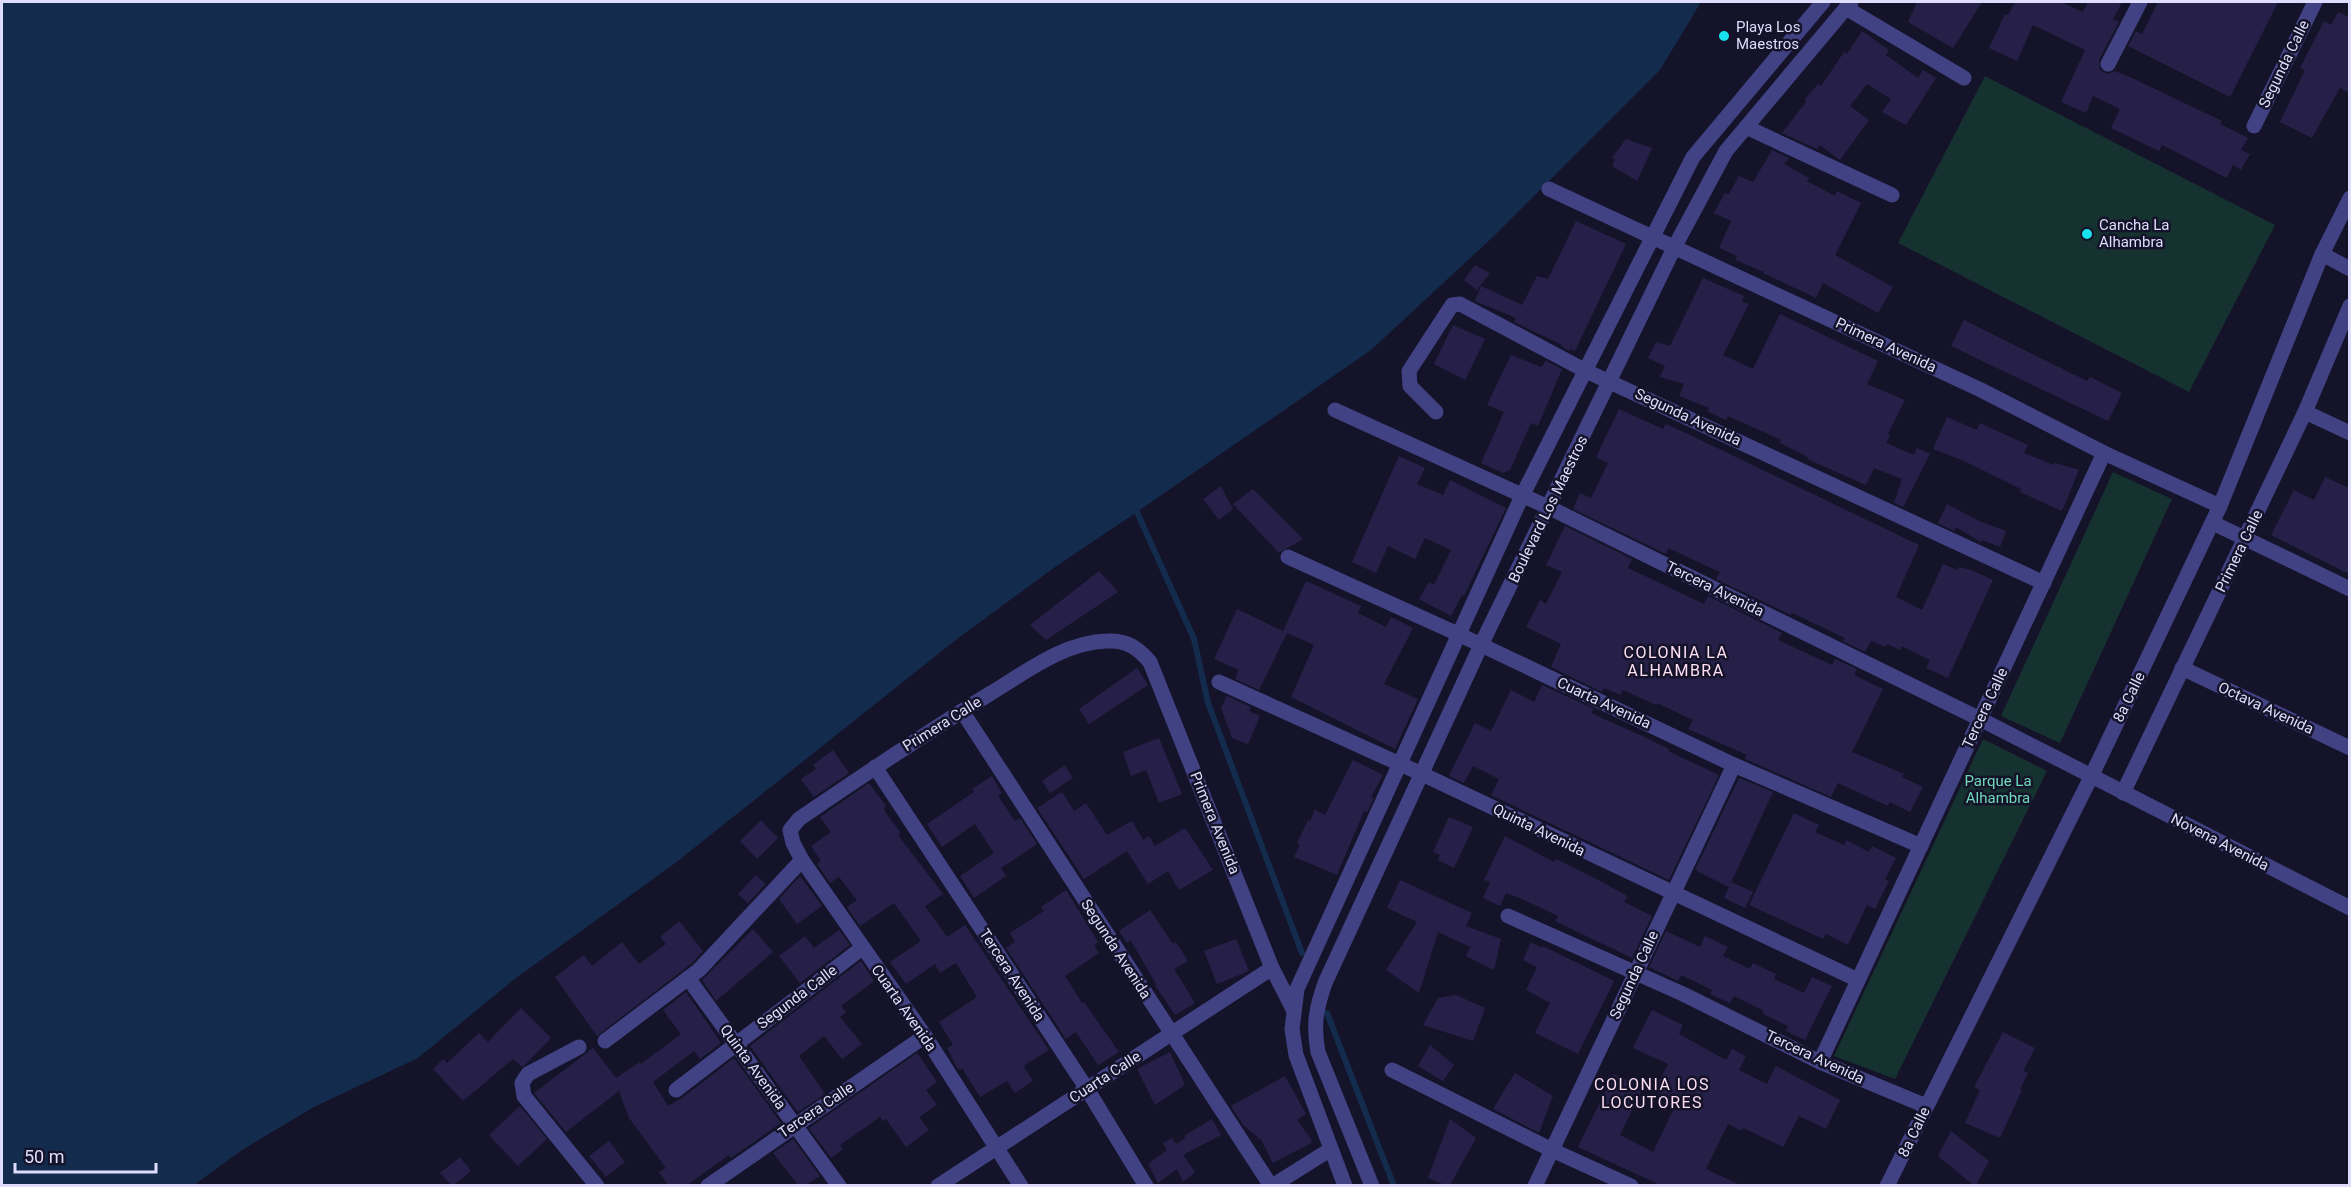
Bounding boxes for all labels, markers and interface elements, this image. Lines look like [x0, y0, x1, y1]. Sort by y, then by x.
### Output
street label: Segunda Calle [2255, 17, 2313, 111]
place label: Playa Los Maestros [1736, 18, 1800, 53]
marker: Playa Los Maestros [1717, 29, 1731, 43]
place label: Cancha La Alhambra [2099, 216, 2169, 251]
marker: Cancha La Alhambra [2080, 227, 2094, 241]
street label: Primera Avenida [1833, 314, 1939, 376]
street label: Segunda Avenida [1632, 384, 1744, 450]
street label: Boulevard Los Maestros [1505, 433, 1591, 585]
street label: Primera Calle [2211, 507, 2267, 595]
street label: Tercera Avenida [1663, 558, 1767, 620]
district label: COLONIA LA ALHAMBRA [1623, 643, 1729, 680]
street label: Tercera Calle [1959, 665, 2012, 751]
street label: 8a Calle [2109, 669, 2149, 725]
street label: Cuarta Avenida [1554, 673, 1654, 733]
street label: Octava Avenida [2215, 678, 2317, 738]
street label: Primera Calle [899, 693, 985, 755]
street label: Primera Avenida [1186, 769, 1244, 877]
park label: Parque La Alhambra [1964, 772, 2032, 807]
street label: Quinta Avenida [1490, 800, 1588, 860]
street label: Novena Avenida [2168, 810, 2272, 874]
street label: Segunda Avenida [1077, 896, 1155, 1002]
street label: Tercera Avenida [975, 925, 1049, 1025]
street label: Segunda Calle [1606, 928, 1662, 1022]
street label: Segunda Calle [754, 961, 841, 1033]
street label: Cuarta Avenida [868, 961, 940, 1055]
street label: Quinta Avenida [716, 1021, 790, 1113]
street label: Tercera Avenida [1763, 1026, 1867, 1088]
street label: Cuarta Calle [1066, 1047, 1144, 1107]
district label: COLONIA LOS LOCUTORES [1594, 1075, 1710, 1112]
street label: Tercera Calle [775, 1078, 857, 1142]
street label: 8a Calle [1894, 1104, 1934, 1160]
scale bar [15, 1136, 156, 1174]
text: 50 m [24, 1146, 64, 1167]

